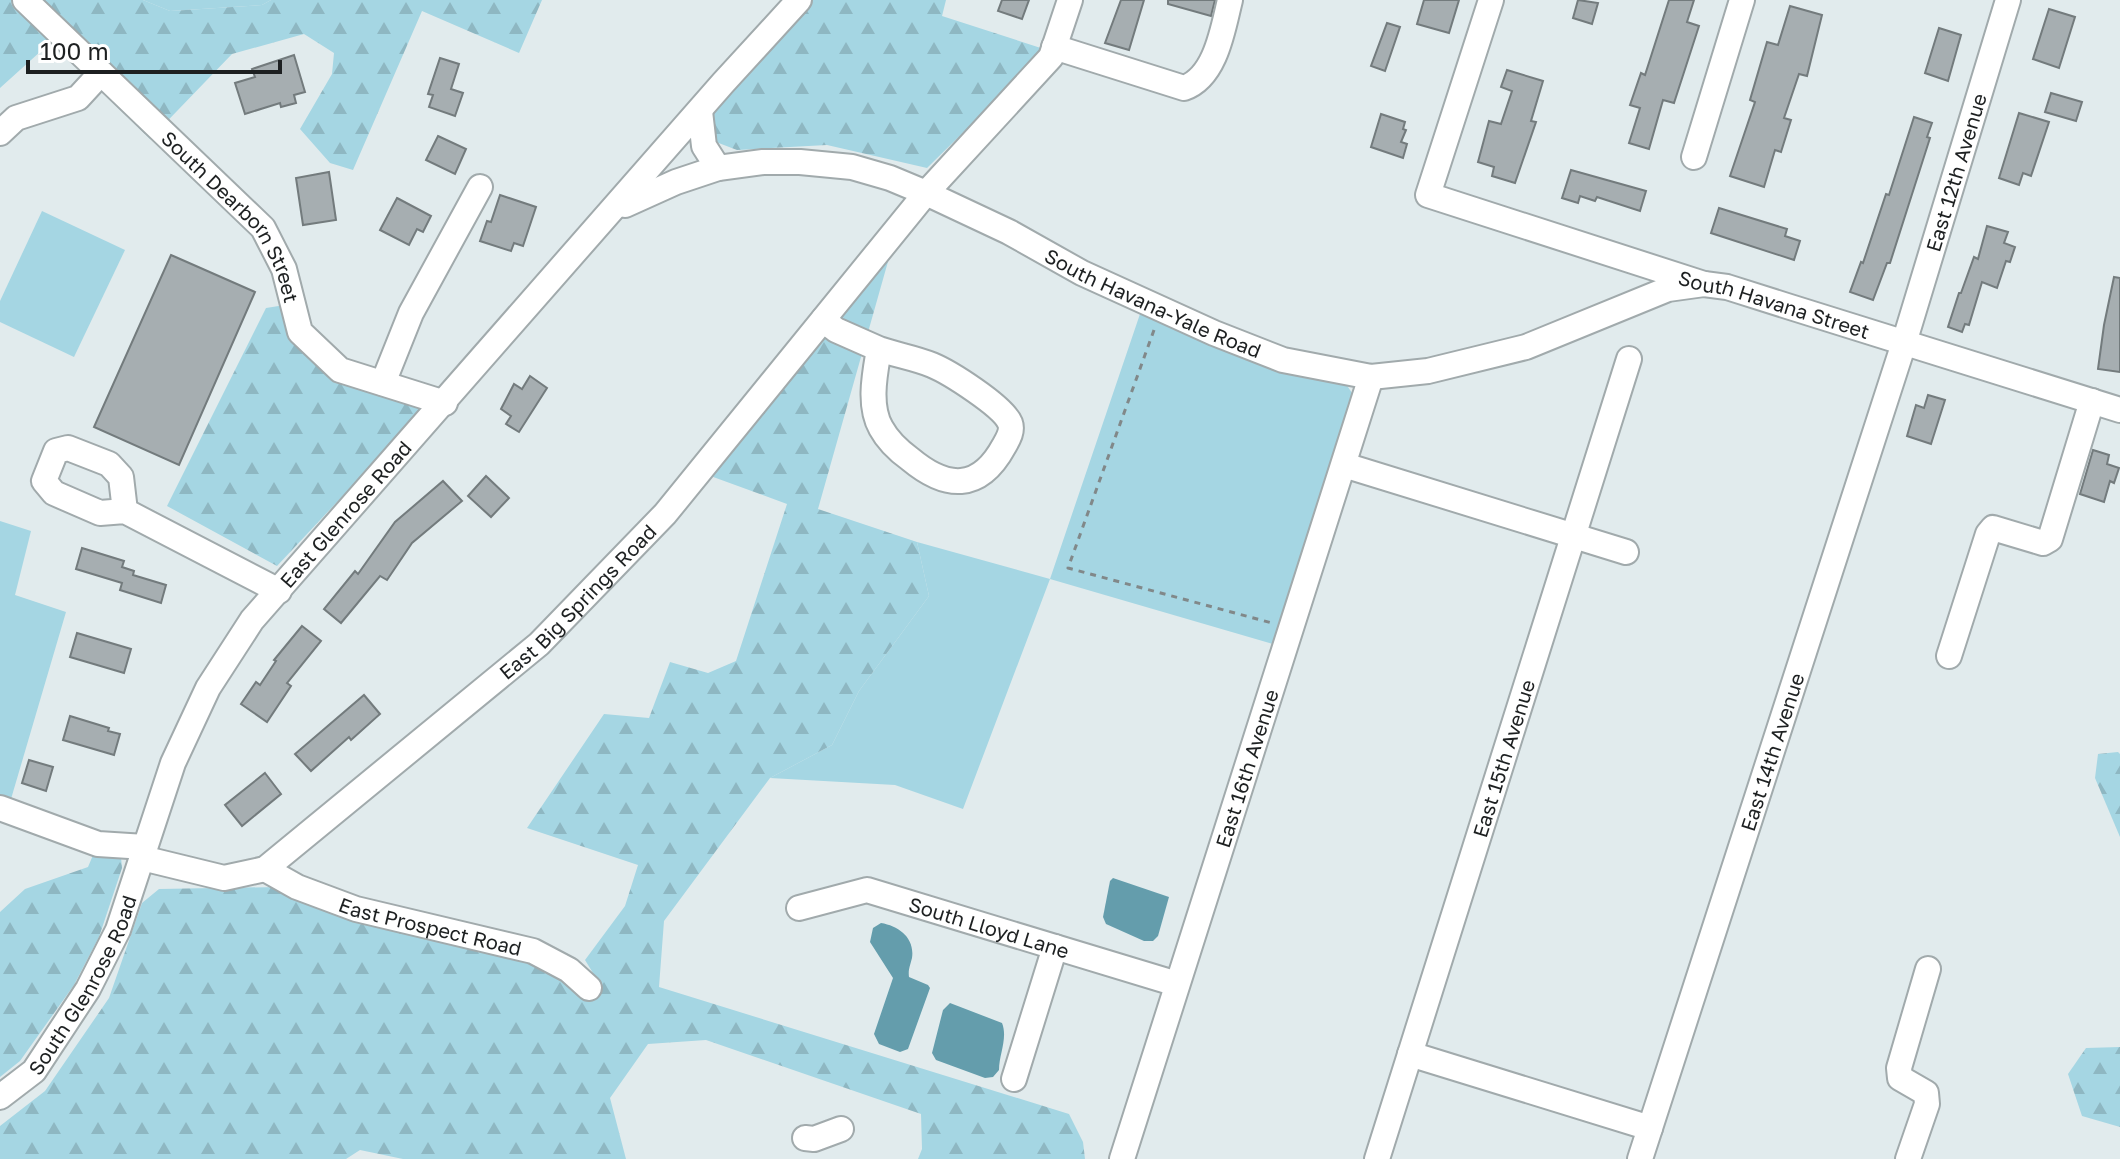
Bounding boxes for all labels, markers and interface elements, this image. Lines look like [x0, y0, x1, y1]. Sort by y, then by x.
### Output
scale bar [28, 24, 280, 74]
text: 100 m [40, 36, 109, 65]
street label: East 12th Avenue [1920, 90, 1991, 254]
street label: South Dearborn Street [157, 126, 304, 305]
street label: South Havana-Yale Road [1041, 243, 1265, 362]
street label: South Havana Street [1676, 265, 1873, 343]
street label: East Glenrose Road [274, 436, 416, 592]
street label: East Big Springs Road [494, 519, 661, 684]
street label: East 14th Avenue [1735, 670, 1809, 834]
street label: East 15th Avenue [1467, 676, 1539, 840]
street label: East 16th Avenue [1210, 686, 1283, 850]
street label: South Lloyd Lane [906, 891, 1072, 963]
street label: South Glenrose Road [23, 892, 141, 1079]
street label: East Prospect Road [336, 892, 524, 960]

